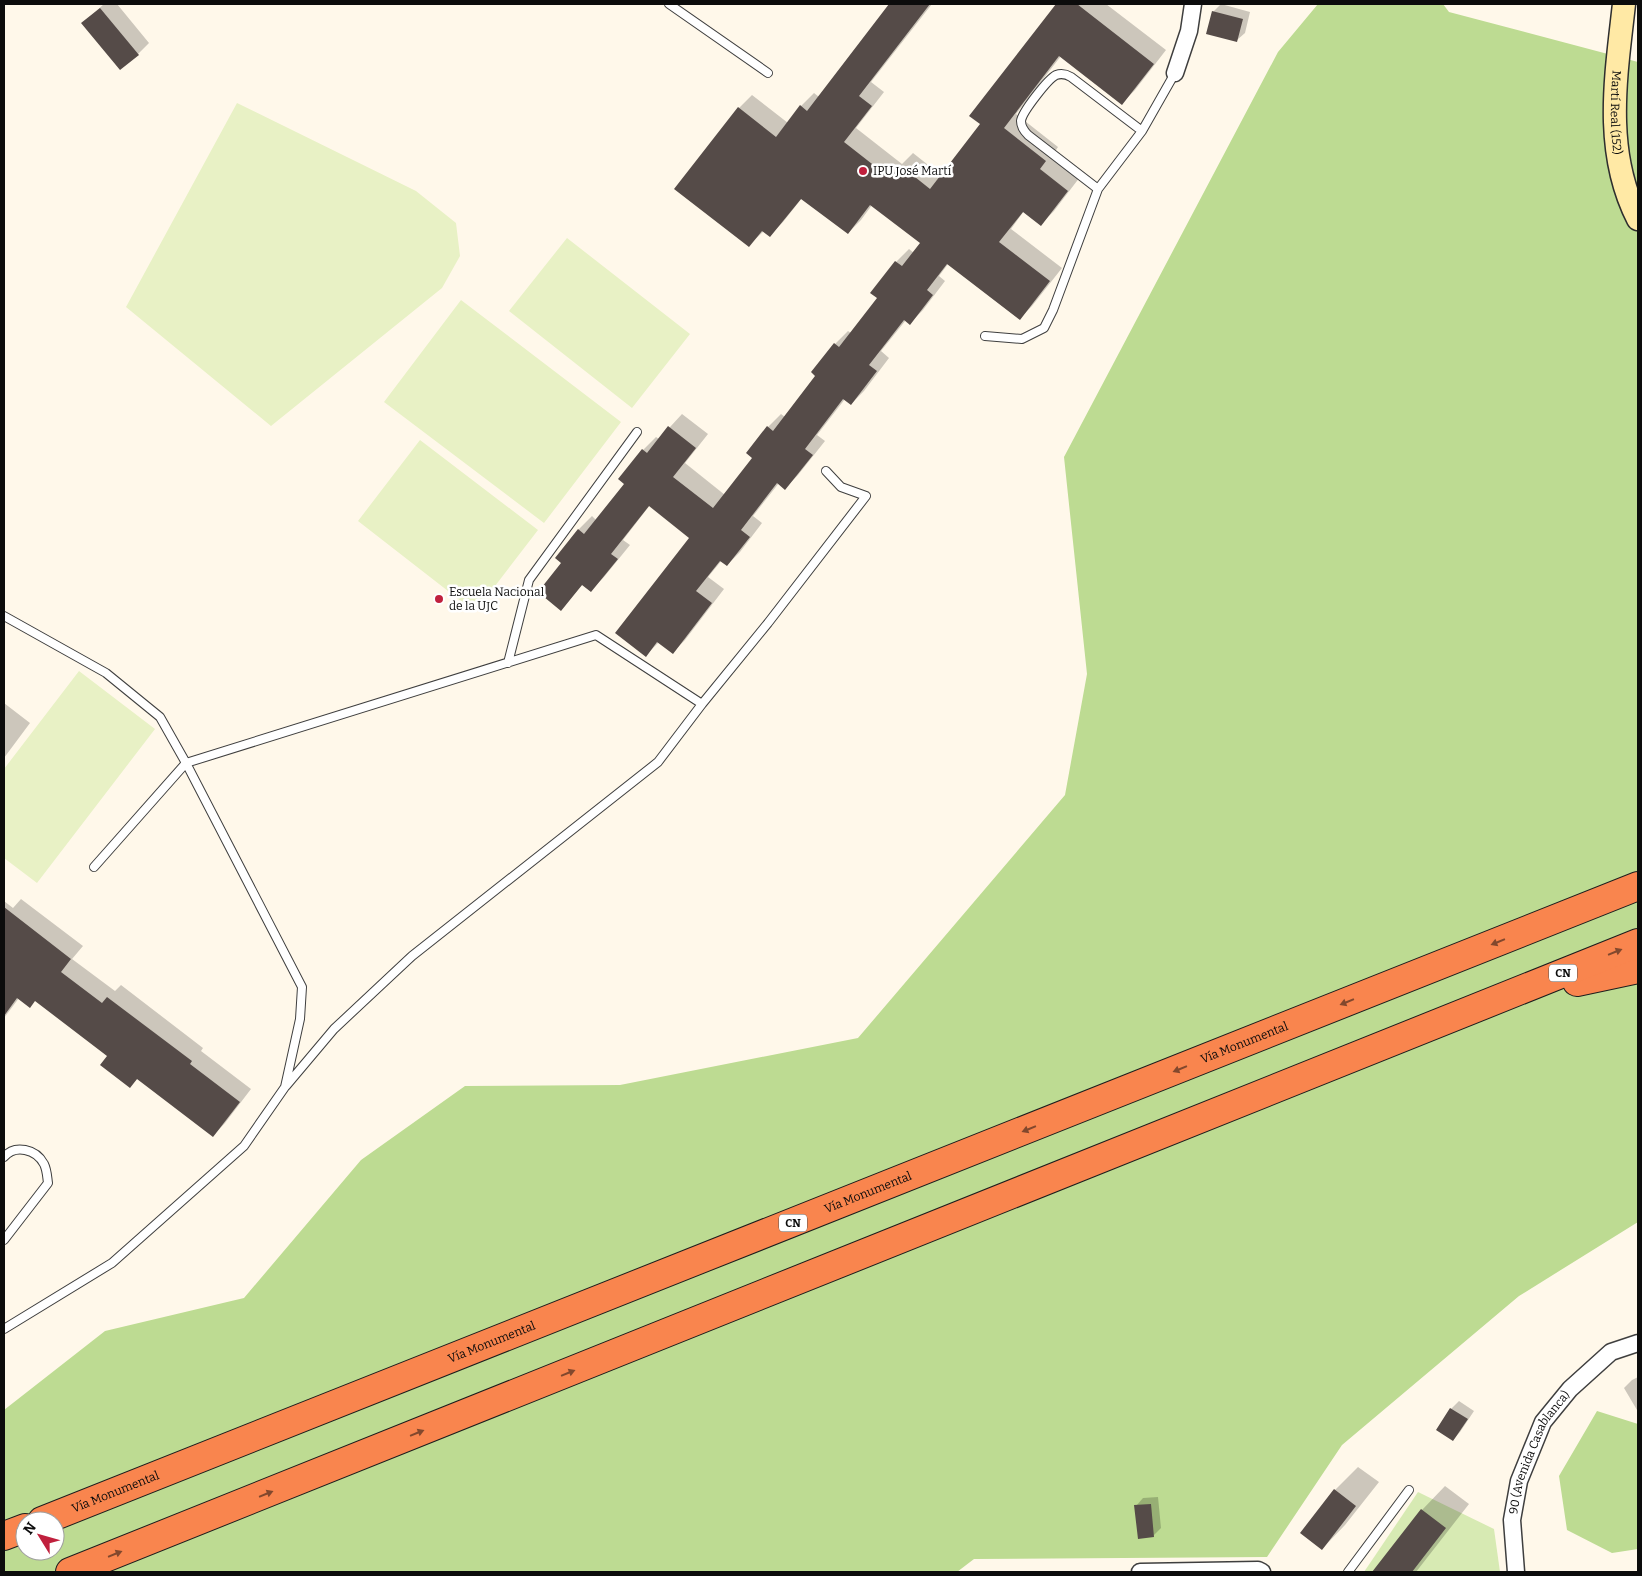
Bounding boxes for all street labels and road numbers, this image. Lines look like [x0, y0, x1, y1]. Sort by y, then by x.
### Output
street label: Martí Real (152) [1608, 70, 1626, 156]
road number: CN [1549, 964, 1577, 981]
street label: Vía Monumental [1199, 1019, 1290, 1066]
street label: Vía Monumental [822, 1169, 914, 1216]
road number: CN [779, 1214, 807, 1232]
street label: Vía Monumental [446, 1318, 538, 1366]
street label: 90 (Avenida Casablanca) [1506, 1387, 1573, 1515]
street label: Vía Monumental [70, 1468, 162, 1515]

